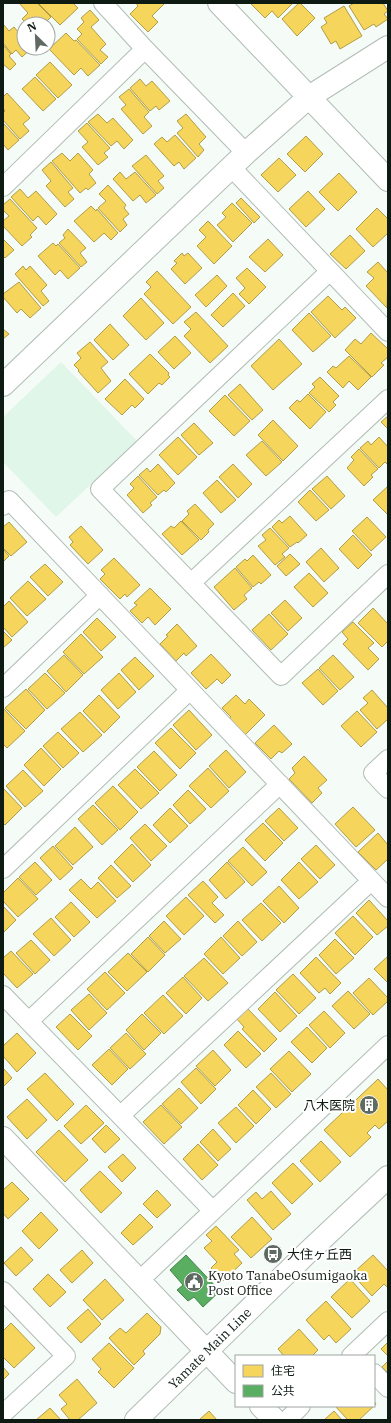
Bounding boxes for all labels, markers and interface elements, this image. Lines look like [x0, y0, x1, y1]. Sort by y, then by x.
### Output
north arrow [16, 16, 56, 56]
text: N [25, 19, 39, 35]
building icon: 八木医院 [358, 1094, 380, 1116]
place label: 八木医院 [303, 1097, 355, 1114]
bus stop icon: 大住ヶ丘西 [262, 1243, 284, 1265]
place label: 大住ヶ丘西 [287, 1246, 352, 1263]
place label: Kyoto TanabeOsumigaoka Post Office [208, 1267, 368, 1299]
public building icon: Kyoto TanabeOsumigaoka Post Office [183, 1271, 205, 1293]
street label: Yamate Main Line [165, 1304, 255, 1393]
legend [235, 1355, 375, 1407]
text: 住宅 [271, 1363, 295, 1378]
text: 公共 [271, 1383, 295, 1398]

